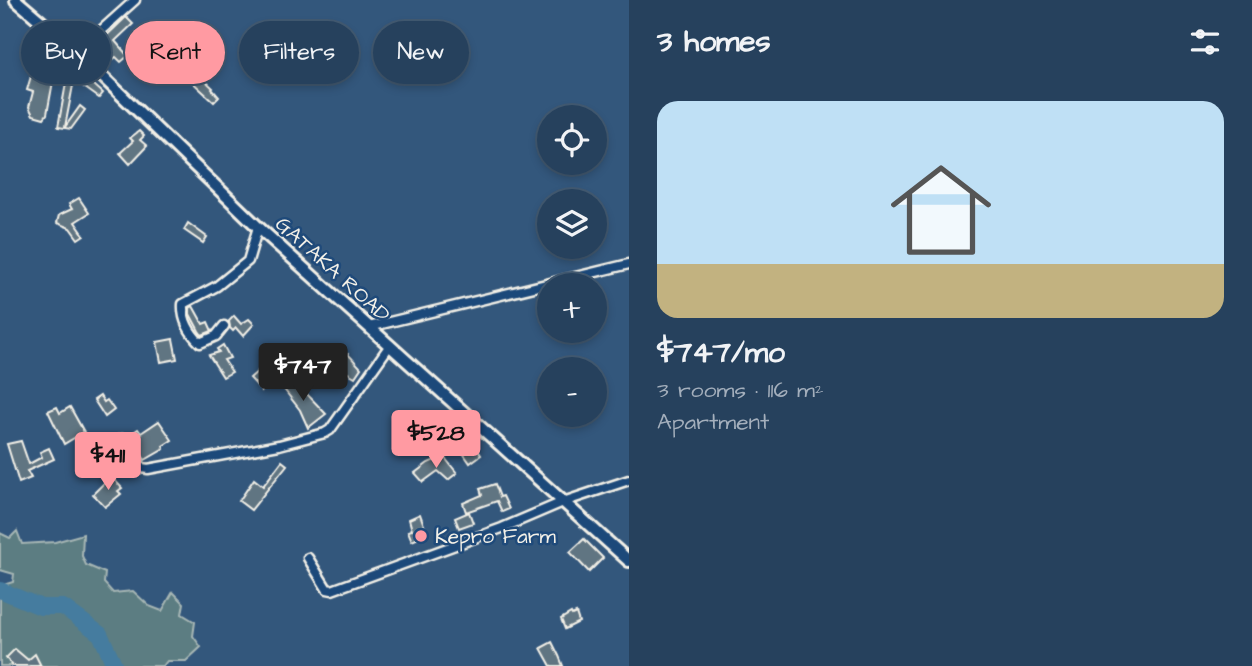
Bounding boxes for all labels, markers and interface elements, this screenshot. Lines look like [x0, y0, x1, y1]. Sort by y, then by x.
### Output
chip: Buy [21, 21, 111, 84]
chip: Rent [125, 21, 225, 84]
chip: Filters [239, 21, 359, 84]
chip: New [373, 21, 469, 84]
text: 3 homes [657, 21, 771, 63]
icon: filters [1186, 23, 1224, 61]
map controls [537, 105, 607, 427]
button: locate [537, 105, 607, 175]
icon: home [878, 147, 1004, 273]
button: layers [537, 189, 607, 259]
street label: GATAKA ROAD [269, 210, 397, 329]
button: + [537, 273, 607, 343]
text: $747/mo [657, 332, 785, 374]
pin: $747 [262, 344, 344, 403]
text: $747 [275, 350, 331, 382]
button: − [537, 357, 607, 427]
text: 3 rooms · 116 m² [657, 374, 824, 406]
text: Apartment [657, 406, 769, 438]
pin: $528 [395, 410, 477, 470]
text: $528 [407, 417, 465, 449]
pin: $411 [67, 433, 149, 492]
text: $411 [91, 439, 125, 471]
place label: Kepro Farm [435, 522, 556, 552]
marker: Kepro Farm [413, 528, 429, 544]

